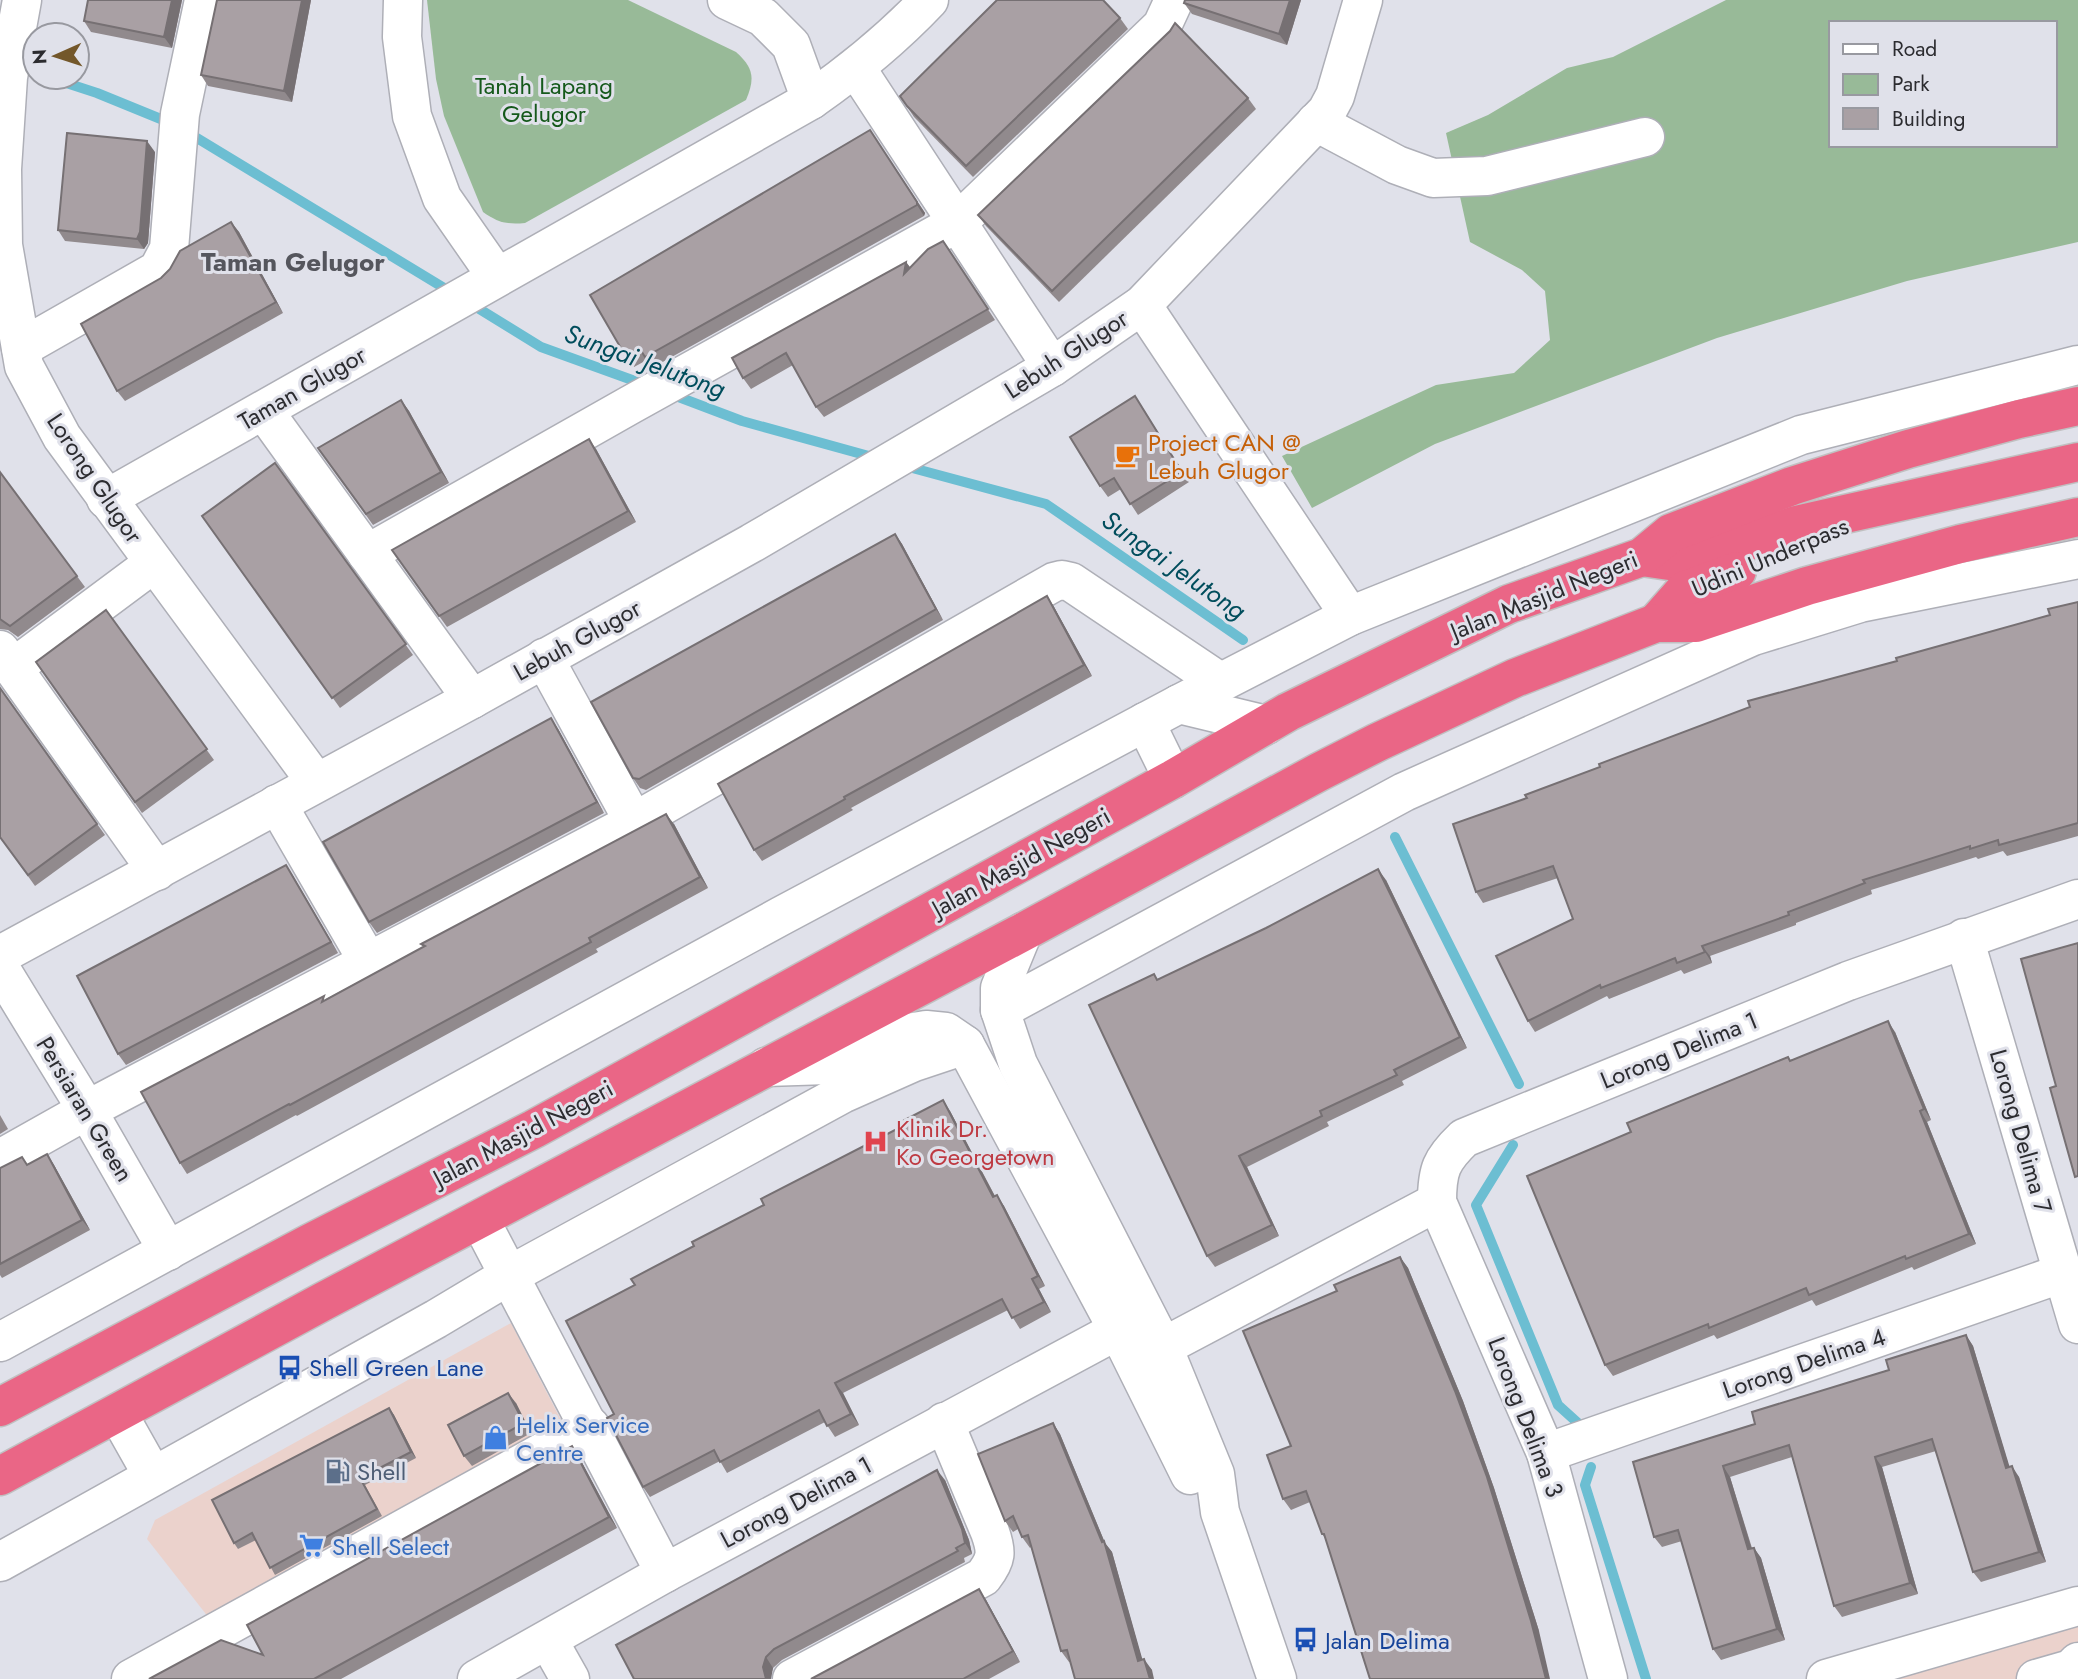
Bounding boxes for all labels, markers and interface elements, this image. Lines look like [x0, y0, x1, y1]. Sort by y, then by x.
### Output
north arrow [21, 21, 91, 91]
legend [1829, 21, 2057, 147]
text: Road [1892, 34, 1937, 64]
text: N [26, 49, 53, 65]
park label: Tanah Lapang Gelugor [475, 68, 613, 131]
text: Park [1892, 69, 1930, 99]
text: Building [1892, 104, 1965, 134]
district label: Taman Gelugor [201, 243, 385, 281]
street label: Lebuh Glugor [997, 301, 1135, 407]
water label: Sungai Jelutong [559, 314, 731, 408]
street label: Taman Glugor [232, 337, 373, 439]
street label: Lorong Glugor [39, 406, 152, 551]
place label: Project CAN @ Lebuh Glugor [1148, 425, 1301, 488]
cafe icon: Project CAN @ Lebuh Glugor [1114, 442, 1142, 470]
water label: Sungai Jelutong [1094, 501, 1254, 629]
street label: Udini Underpass [1686, 508, 1854, 606]
street label: Jalan Masjid Negeri [1442, 541, 1643, 650]
street label: Lebuh Glugor [507, 590, 648, 689]
street label: Jalan Masjid Negeri [923, 798, 1117, 927]
street label: Lorong Delima 1 [1595, 1002, 1763, 1098]
street label: Persiaran Green [28, 1030, 142, 1188]
street label: Lorong Delima 7 [1981, 1045, 2061, 1217]
street label: Jalan Masjid Negeri [424, 1071, 619, 1197]
place label: Klinik Dr. Ko Georgetown [896, 1111, 1055, 1174]
hospital icon: Klinik Dr. Ko Georgetown [862, 1128, 890, 1156]
street label: Lorong Delima 4 [1718, 1319, 1890, 1407]
street label: Lorong Delima 3 [1479, 1332, 1573, 1502]
place label: Shell Green Lane [309, 1350, 484, 1385]
bus stop icon: Shell Green Lane [275, 1353, 303, 1381]
place label: Helix Service Centre [516, 1407, 650, 1470]
shop icon: Helix Service Centre [482, 1424, 510, 1452]
street label: Lorong Delima 1 [714, 1447, 878, 1557]
place label: Shell [357, 1454, 406, 1489]
fuel station icon: Shell [323, 1457, 351, 1485]
place label: Shell Select [332, 1529, 449, 1564]
supermarket icon: Shell Select [298, 1532, 326, 1560]
place label: Jalan Delima [1322, 1623, 1450, 1658]
bus stop icon: Jalan Delima [1291, 1626, 1319, 1654]

